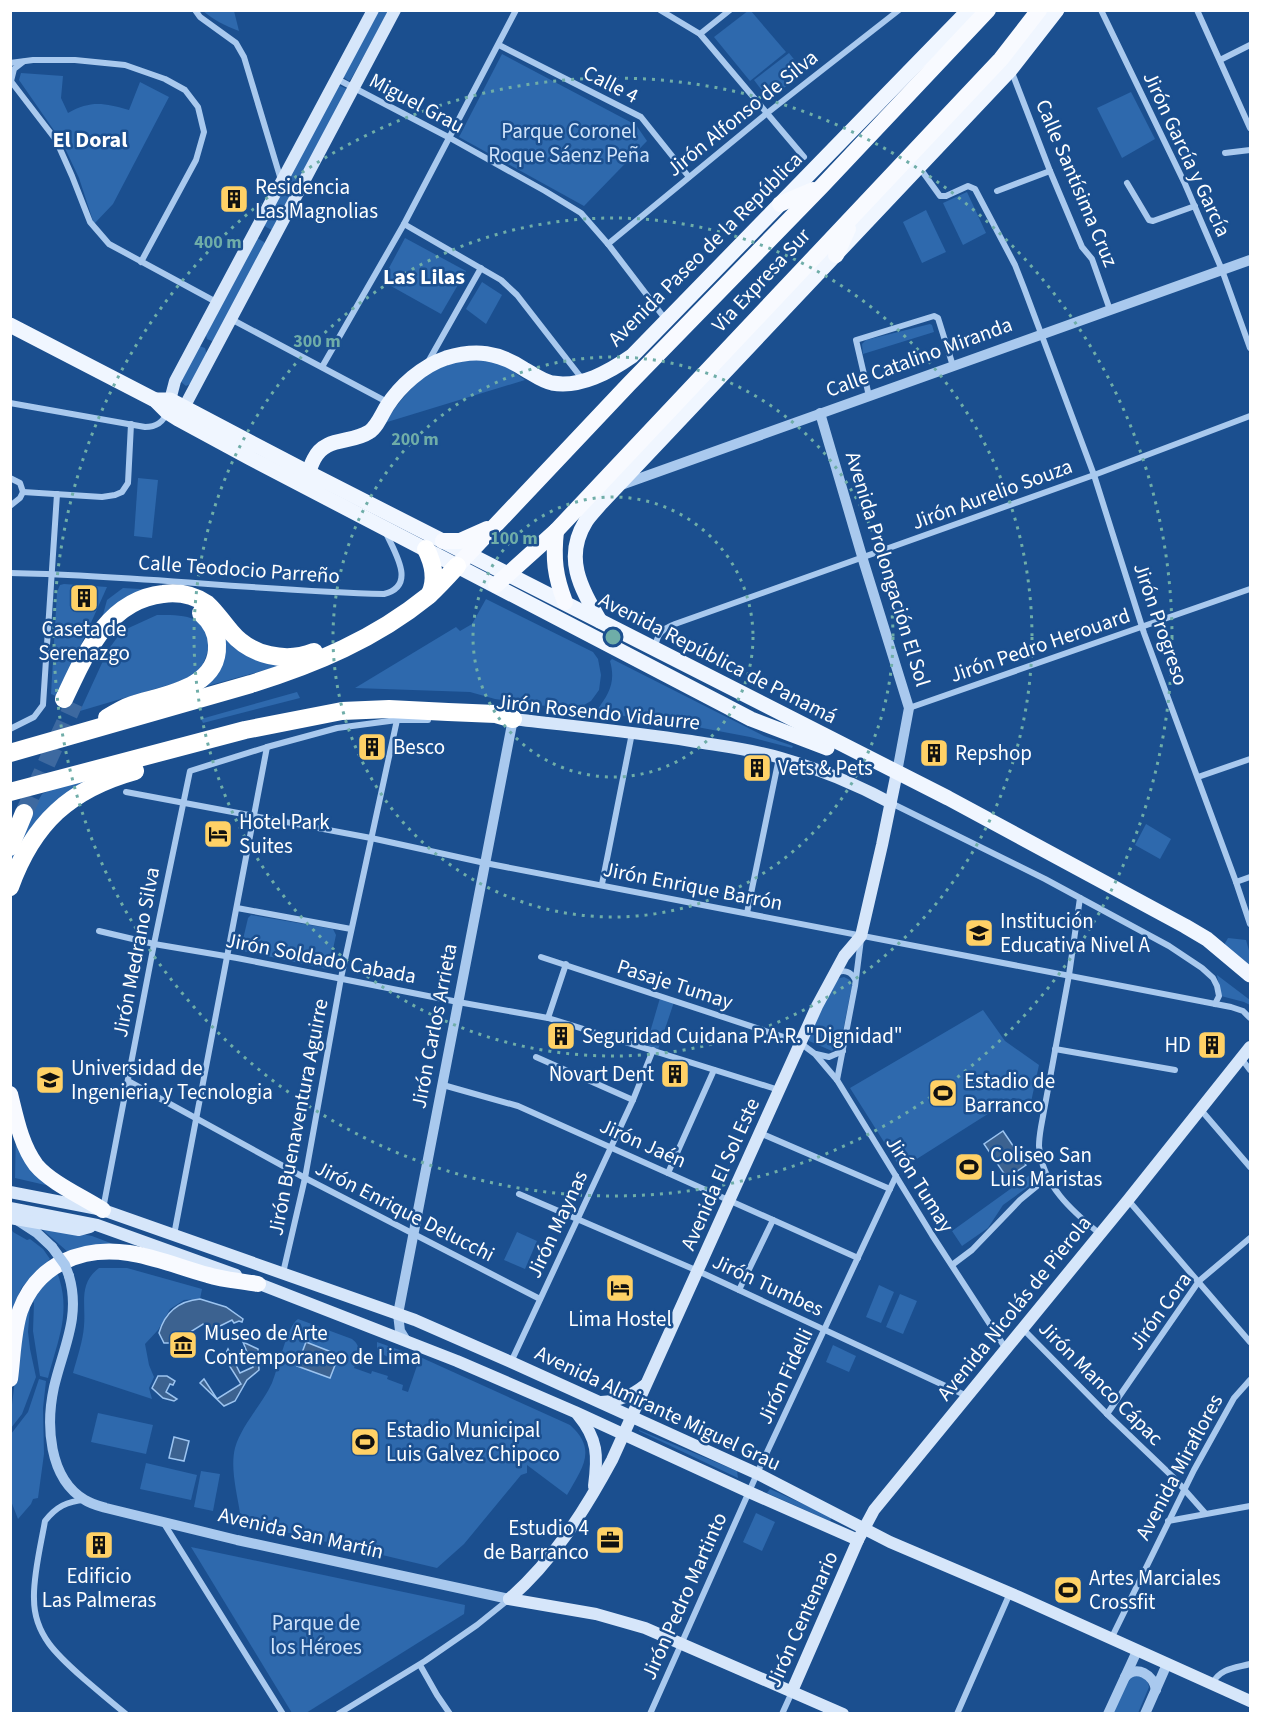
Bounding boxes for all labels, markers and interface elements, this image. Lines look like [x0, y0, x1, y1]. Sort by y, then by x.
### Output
street label: Jirón Alfonso de Silva [660, 42, 824, 184]
street label: Calle 4 [578, 57, 644, 111]
street label: Miguel Grau [364, 65, 470, 141]
street label: Jirón García y García [1135, 66, 1239, 242]
street label: Calle Santísima Cruz [1028, 95, 1126, 271]
park label: Parque Coronel Roque Sáenz Peña [488, 116, 650, 170]
district label: El Doral [53, 124, 128, 156]
street label: Avenida Paseo de la República [601, 145, 809, 353]
place label: Residencia Las Magnolias [255, 172, 378, 226]
building icon: Residencia Las Magnolias [218, 183, 250, 215]
street label: Via Expresa Sur [705, 221, 818, 339]
text: 400 m [194, 230, 242, 255]
district label: Las Lilas [383, 261, 465, 293]
street label: Calle Catalino Miranda [822, 309, 1016, 405]
text: 300 m [293, 329, 341, 354]
text: 200 m [391, 427, 439, 452]
street label: Avenida Prolongación El Sol [838, 448, 938, 690]
street label: Jirón Aurelio Souza [908, 451, 1076, 537]
text: 100 m [490, 526, 538, 551]
street label: Calle Teodocio Parreño [137, 547, 341, 591]
street label: Jirón Progreso [1126, 559, 1196, 689]
building icon: Caseta de Serenazgo [68, 582, 100, 614]
street label: Avenida República de Panamá [594, 585, 842, 731]
street label: Jirón Pedro Herouard [946, 600, 1134, 690]
place label: Caseta de Serenazgo [38, 614, 130, 668]
centre of rings [603, 627, 623, 647]
street label: Jirón Rosendo Vidaurre [495, 686, 701, 738]
building icon: Besco [356, 731, 388, 763]
place label: Besco [393, 732, 445, 762]
building icon: Repshop [918, 737, 950, 769]
place label: Repshop [955, 738, 1032, 768]
building icon: Vets & Pets [741, 752, 773, 784]
place label: Vets & Pets [778, 753, 873, 783]
place label: Hotel Park Suites [239, 807, 330, 861]
hotel icon: Hotel Park Suites [202, 818, 234, 850]
street label: Jirón Enrique Barrón [601, 854, 785, 918]
street label: Jirón Medrano Silva [105, 864, 167, 1040]
place label: Institución Educativa Nivel A [1000, 906, 1150, 960]
school or university icon: Institución Educativa Nivel A [963, 917, 995, 949]
street label: Jirón Soldado Cabada [223, 925, 419, 991]
street label: Jirón Carlos Arrieta [403, 941, 465, 1111]
street label: Pasaje Tumay [613, 951, 737, 1017]
street label: Jirón Buenaventura Aguirre [260, 996, 336, 1238]
building icon: Seguridad Cuidana P.A.R. "Dignidad" [545, 1020, 577, 1052]
place label: Seguridad Cuidana P.A.R. "Dignidad" [582, 1021, 903, 1051]
building icon: HD [1196, 1029, 1228, 1061]
place label: HD [1164, 1030, 1191, 1060]
place label: Universidad de Ingenieria y Tecnologia [71, 1053, 273, 1107]
building icon: Novart Dent [659, 1058, 691, 1090]
place label: Novart Dent [549, 1059, 654, 1089]
school or university icon: Universidad de Ingenieria y Tecnologia [34, 1064, 66, 1096]
place label: Estadio de Barranco [964, 1066, 1055, 1120]
sports icon: Estadio de Barranco [927, 1077, 959, 1109]
street label: Avenida El Sol Este [673, 1093, 767, 1255]
street label: Jirón Jaén [595, 1111, 691, 1175]
street label: Jirón Tumay [878, 1130, 962, 1238]
place label: Coliseo San Luis Maristas [990, 1140, 1103, 1194]
sports icon: Coliseo San Luis Maristas [953, 1151, 985, 1183]
street label: Jirón Enrique Delucchi [310, 1153, 500, 1269]
street label: Jirón Maynas [519, 1165, 595, 1283]
street label: Avenida Nicolás de Pierola [930, 1209, 1098, 1407]
street label: Jirón Tumbes [708, 1246, 829, 1324]
street label: Jirón Cora [1121, 1266, 1199, 1356]
hotel icon: Lima Hostel [604, 1272, 636, 1304]
place label: Lima Hostel [568, 1304, 672, 1334]
street label: Jirón Manco Cápac [1032, 1314, 1170, 1452]
place label: Museo de Arte Contemporaneo de Lima [204, 1318, 421, 1372]
street label: Jirón Fidelli [750, 1323, 820, 1429]
museum icon: Museo de Arte Contemporaneo de Lima [167, 1329, 199, 1361]
street label: Avenida Almirante Miguel Grau [530, 1338, 786, 1478]
street label: Avenida Miraflores [1128, 1389, 1230, 1545]
place label: Estadio Municipal Luis Galvez Chipoco [386, 1415, 560, 1469]
sports icon: Estadio Municipal Luis Galvez Chipoco [349, 1426, 381, 1458]
street label: Avenida San Martín [215, 1499, 387, 1567]
street label: Jirón Pedro Martinto [634, 1507, 734, 1685]
place label: Estudio 4 de Barranco [483, 1513, 589, 1567]
office icon: Estudio 4 de Barranco [594, 1524, 626, 1556]
building icon: Edificio Las Palmeras [83, 1529, 115, 1561]
street label: Jirón Centenario [759, 1546, 845, 1692]
place label: Edificio Las Palmeras [42, 1561, 157, 1615]
place label: Artes Marciales Crossfit [1089, 1563, 1221, 1617]
sports icon: Artes Marciales Crossfit [1052, 1574, 1084, 1606]
park label: Parque de los Héroes [270, 1608, 362, 1662]

